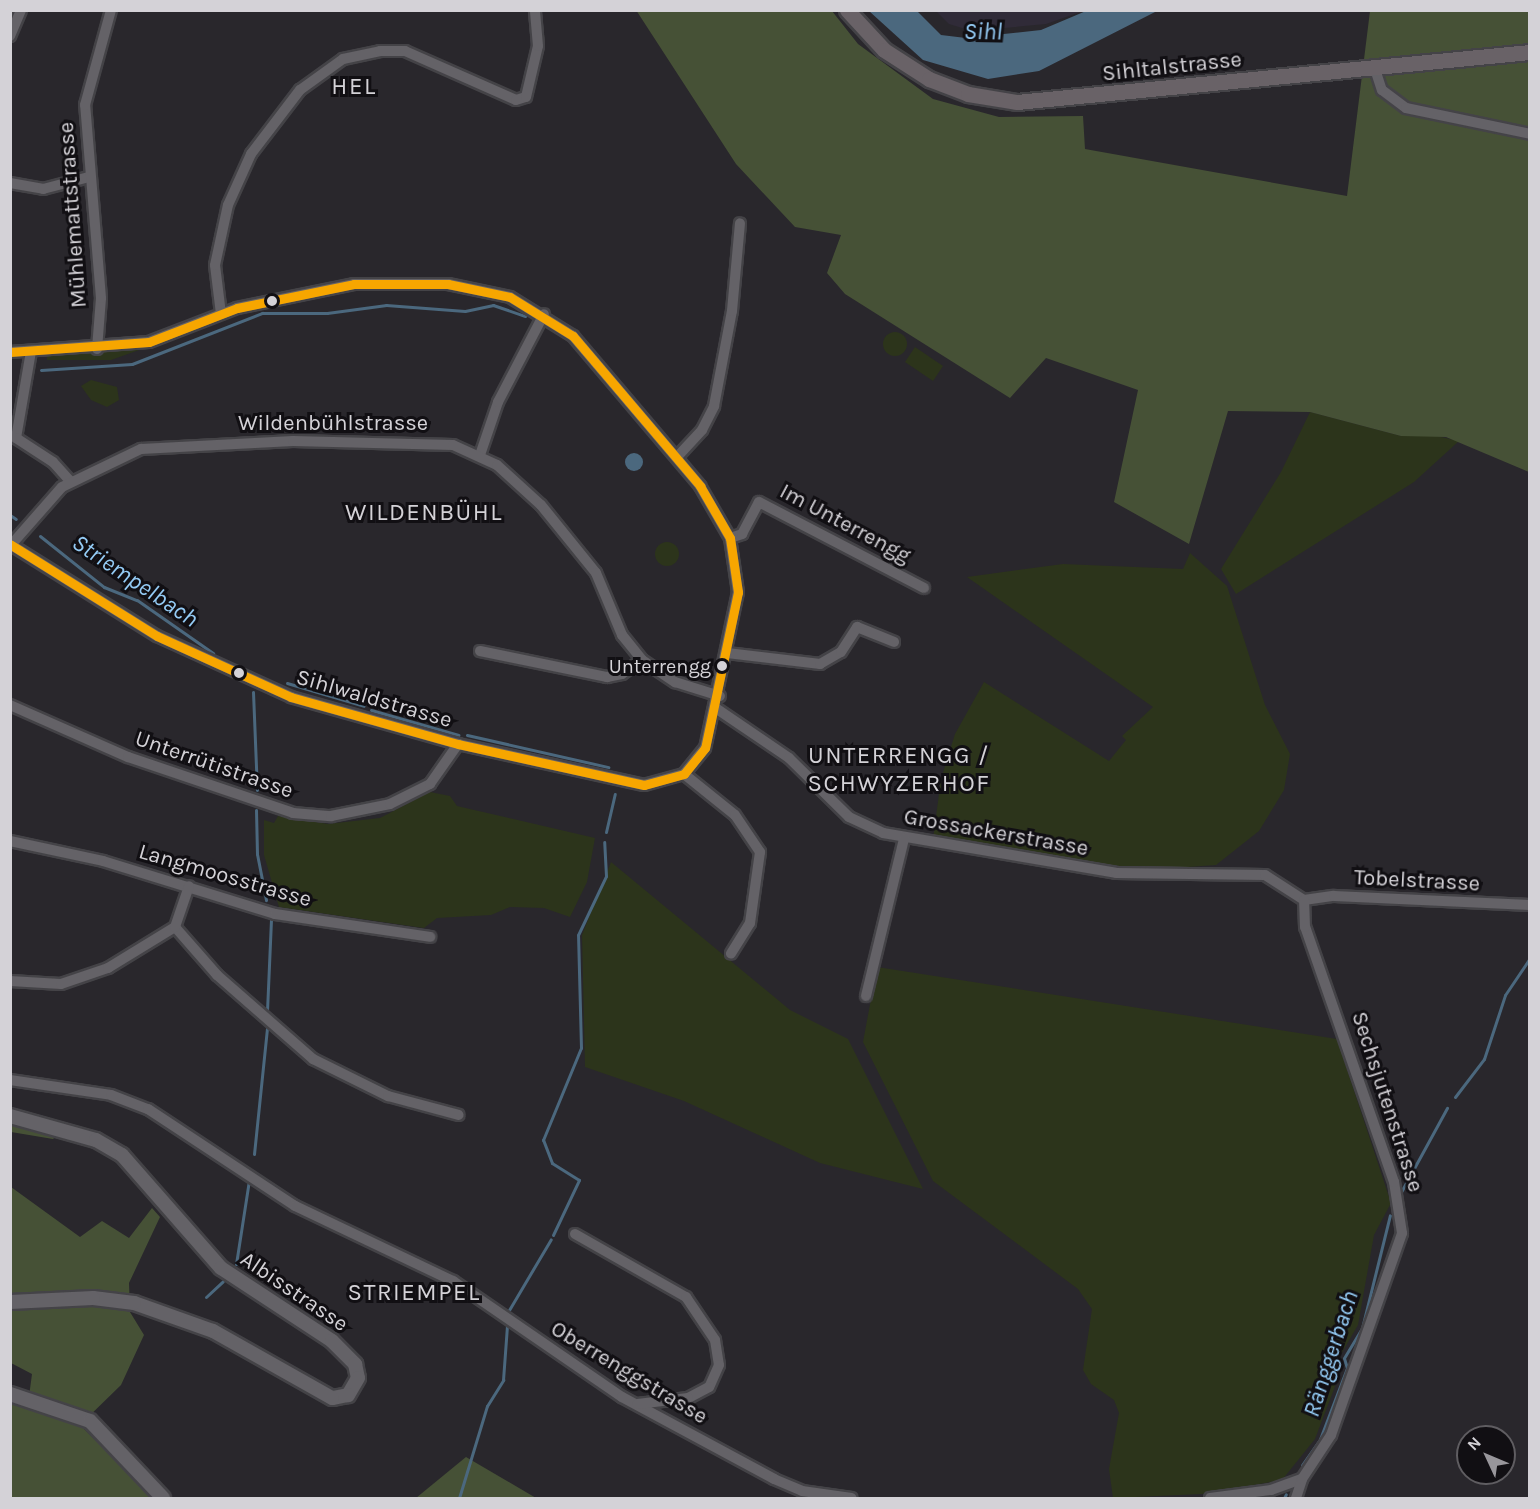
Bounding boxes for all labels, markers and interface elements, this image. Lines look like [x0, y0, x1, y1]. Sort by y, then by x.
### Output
water label: Sihl [963, 17, 1003, 47]
street label: Sihltalstrasse [1101, 47, 1243, 87]
district label: HEL [331, 73, 377, 101]
street label: Mühlemattstrasse [53, 121, 93, 309]
unlabelled marker [266, 295, 278, 307]
street label: Wildenbühlstrasse [238, 411, 428, 437]
street label: Im Unterrengg [775, 478, 915, 570]
district label: WILDENBÜHL [345, 499, 503, 527]
water label: Striempelbach [66, 528, 204, 634]
place label: Unterrengg [609, 654, 711, 678]
marker: Unterrengg [716, 660, 728, 672]
street label: Sihlwaldstrasse [293, 664, 455, 734]
unlabelled marker [233, 667, 245, 679]
street label: Unterrütistrasse [131, 726, 297, 804]
district label: UNTERRENGG / SCHWYZERHOF [808, 742, 990, 798]
street label: Grossackerstrasse [902, 804, 1090, 862]
street label: Langmoosstrasse [136, 839, 314, 913]
street label: Tobelstrasse [1353, 865, 1481, 897]
street label: Sechsjutenstrasse [1345, 1008, 1429, 1196]
street label: Albisstrasse [235, 1246, 353, 1338]
district label: STRIEMPEL [347, 1279, 481, 1307]
water label: Ränggerbach [1297, 1287, 1365, 1421]
street label: Oberrenggstrasse [546, 1316, 712, 1430]
north arrow [1456, 1425, 1516, 1485]
text: N [1463, 1433, 1485, 1454]

